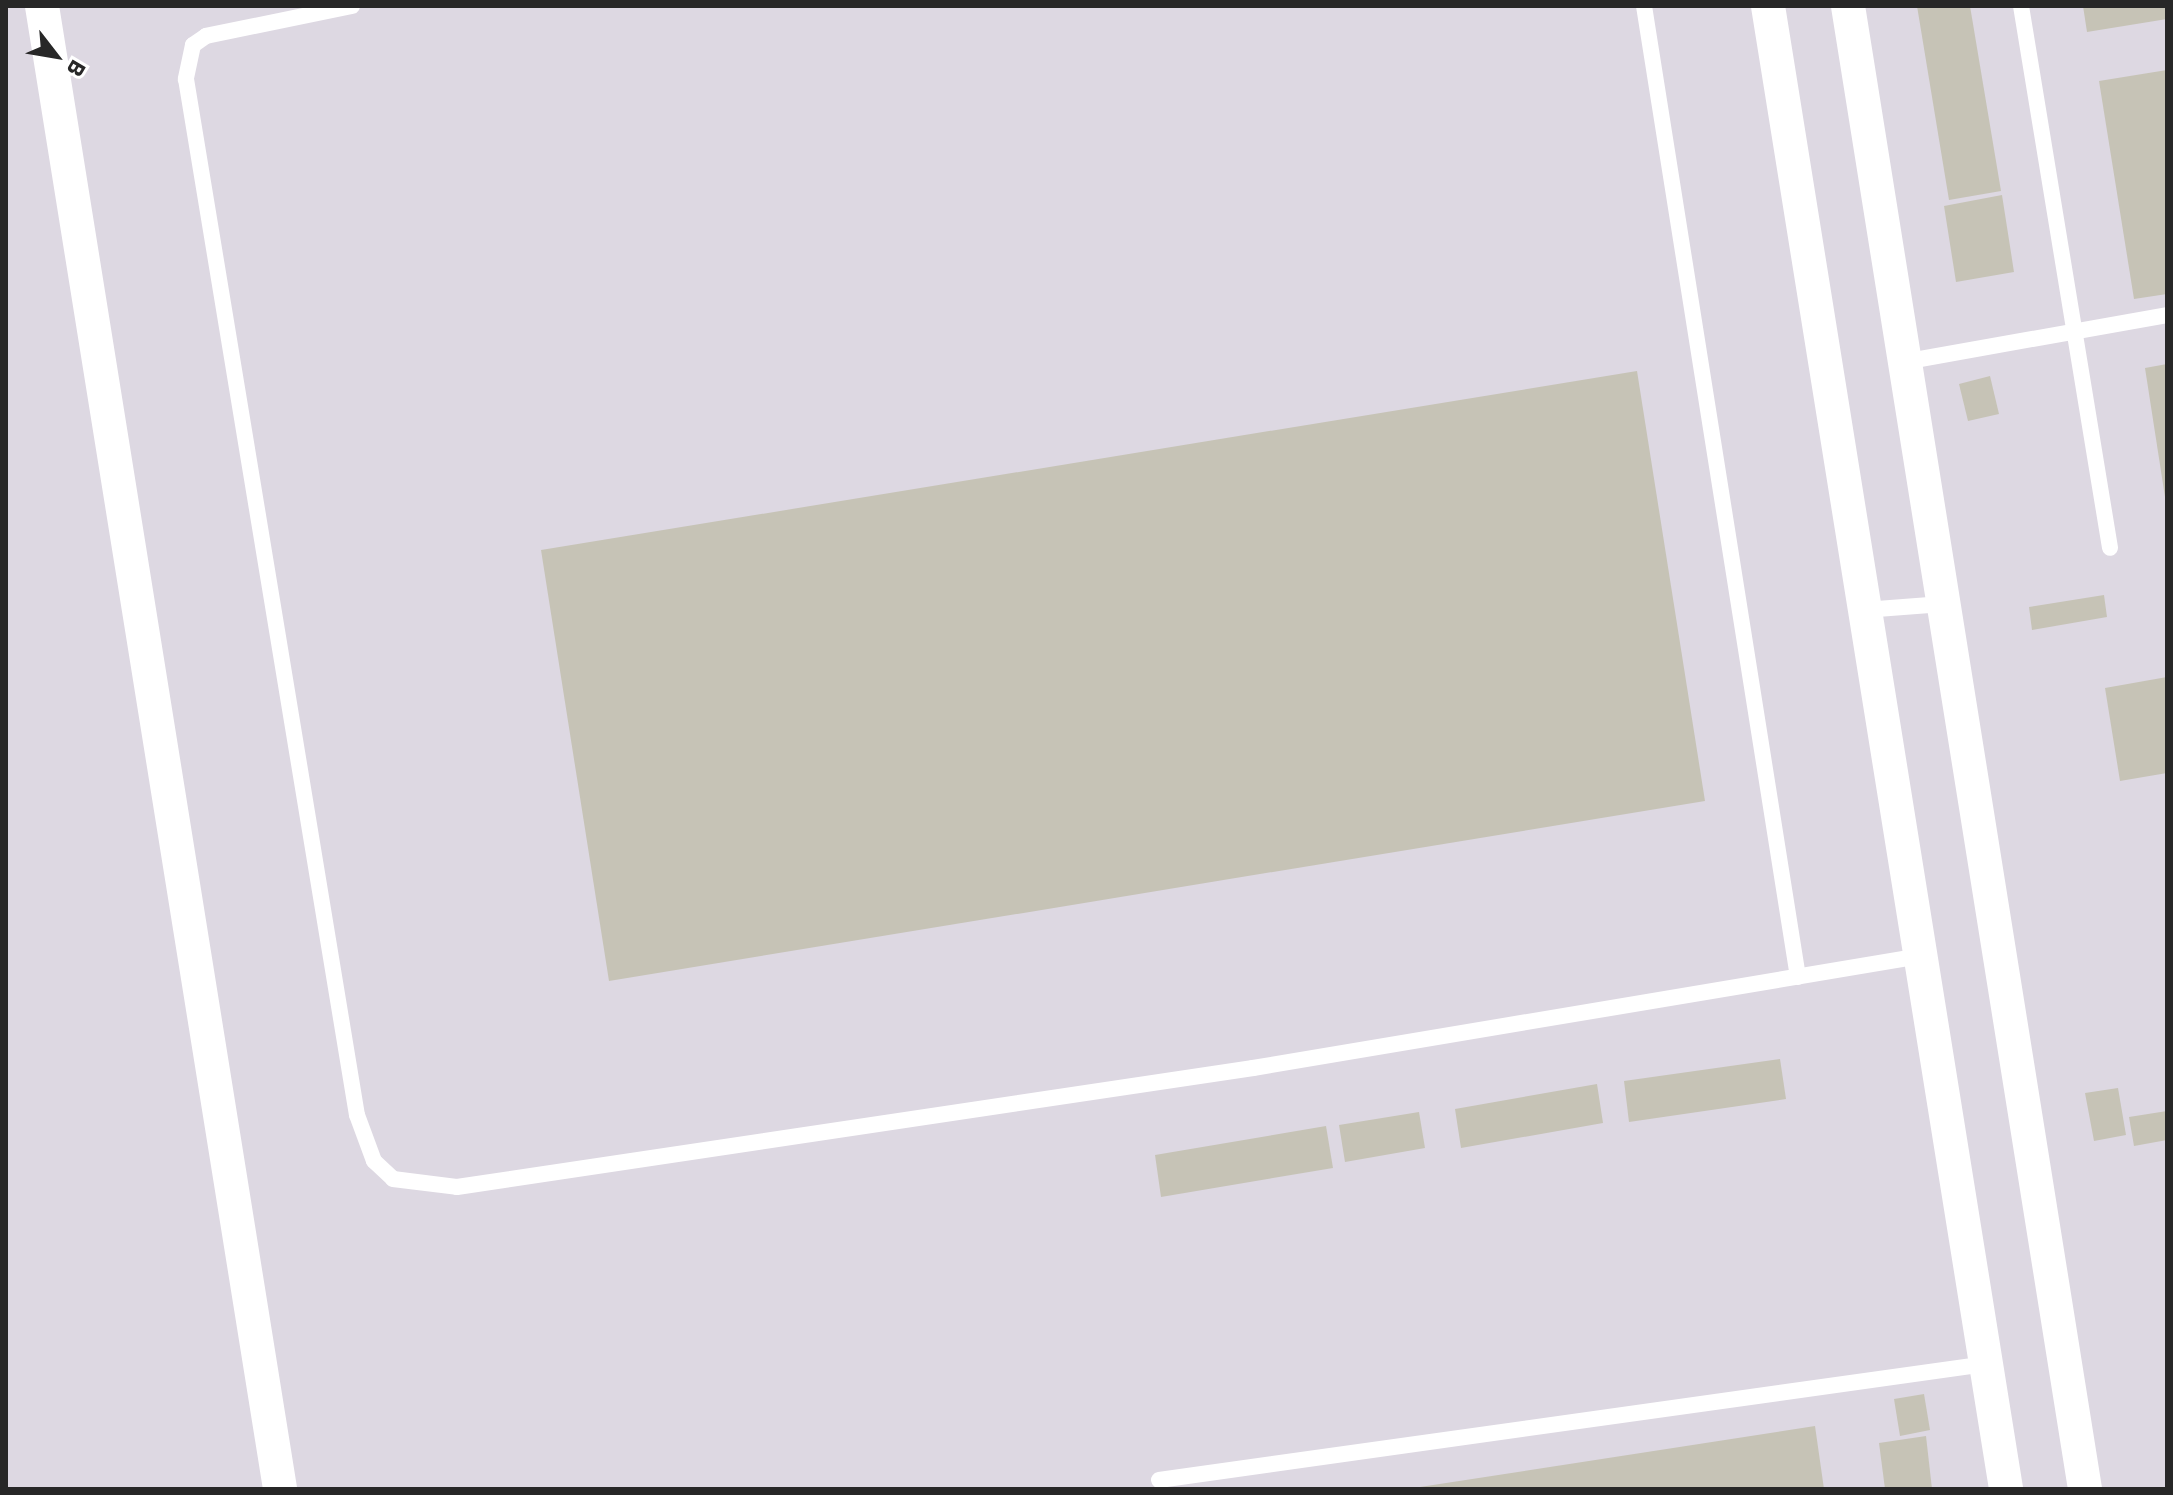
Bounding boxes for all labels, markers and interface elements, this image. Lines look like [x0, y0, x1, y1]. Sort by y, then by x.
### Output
north arrow [16, 16, 96, 96]
text: B [61, 55, 93, 82]

